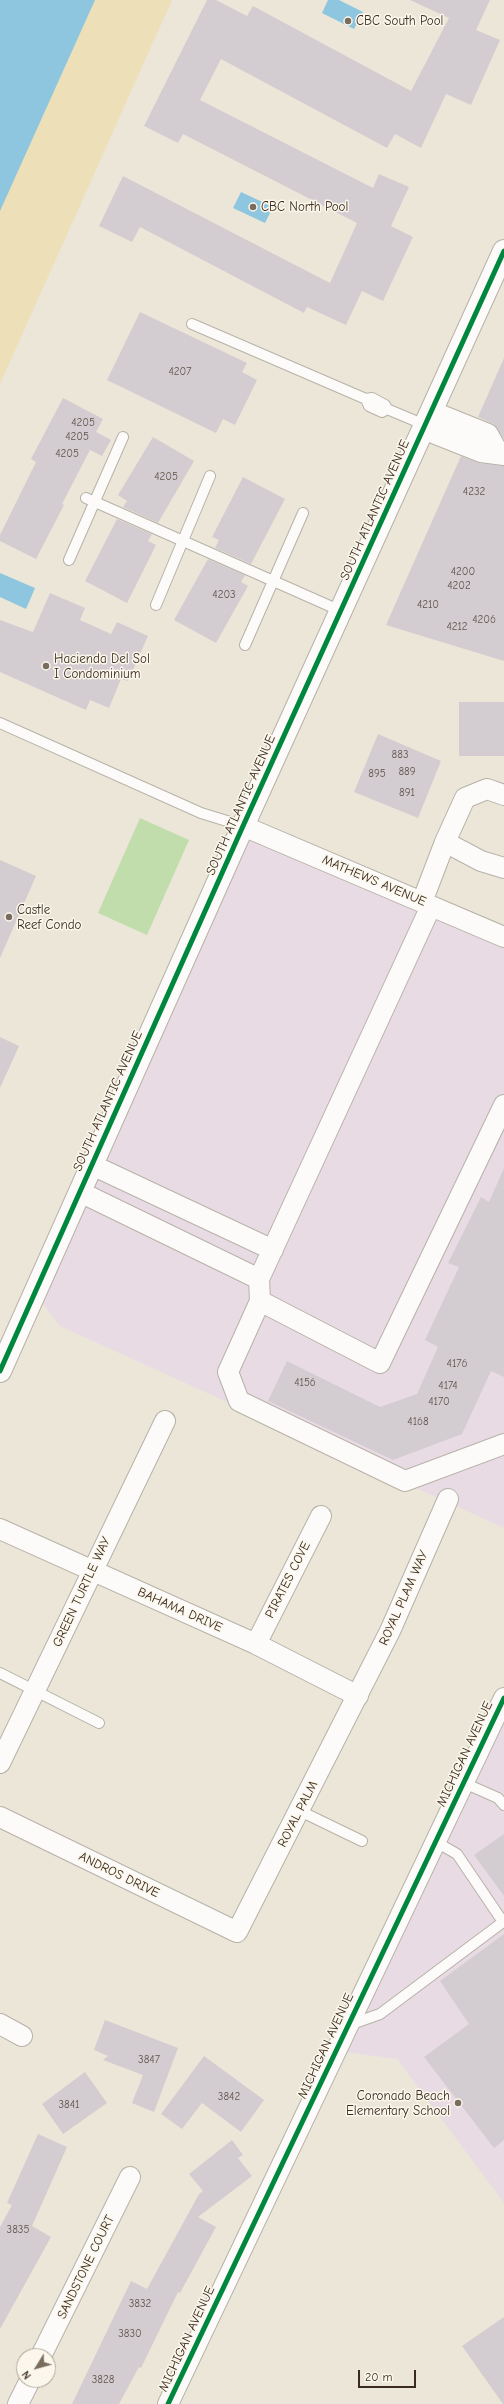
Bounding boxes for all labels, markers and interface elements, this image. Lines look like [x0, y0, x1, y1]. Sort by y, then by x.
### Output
place label: CBC South Pool [356, 13, 443, 29]
marker: CBC South Pool [343, 16, 353, 26]
place label: CBC North Pool [261, 199, 348, 215]
marker: CBC North Pool [248, 202, 258, 212]
house number: 4207 [169, 365, 191, 379]
house number: 4205 [71, 416, 95, 430]
house number: 4205 [65, 430, 89, 444]
street label: SOUTH ATLANTIC AVENUE [337, 437, 413, 583]
house number: 4205 [55, 447, 79, 461]
house number: 4205 [154, 470, 178, 484]
house number: 4232 [463, 485, 485, 499]
house number: 4200 [451, 565, 475, 579]
house number: 4202 [447, 579, 471, 593]
house number: 4203 [212, 588, 236, 602]
house number: 4210 [417, 598, 439, 612]
house number: 4206 [472, 613, 496, 627]
house number: 4212 [446, 620, 468, 634]
place label: Hacienda Del Sol I Condominium [54, 651, 150, 682]
marker: Hacienda Del Sol I Condominium [41, 661, 51, 671]
street label: SOUTH ATLANTIC AVENUE [203, 732, 279, 878]
house number: 883 [392, 748, 408, 762]
house number: 889 [398, 765, 416, 779]
house number: 895 [368, 767, 386, 781]
house number: 891 [399, 786, 415, 800]
street label: MATHEWS AVENUE [320, 852, 428, 910]
place label: Castle Reef Condo [17, 902, 81, 933]
marker: Castle Reef Condo [4, 912, 14, 922]
street label: SOUTH ATLANTIC AVENUE [70, 1028, 146, 1174]
house number: 4176 [447, 1357, 467, 1371]
house number: 4156 [294, 1376, 316, 1390]
house number: 4174 [438, 1379, 458, 1393]
house number: 4170 [428, 1395, 450, 1409]
house number: 4168 [407, 1415, 429, 1429]
street label: GREEN TURTLE WAY [50, 1534, 114, 1650]
street label: PIRATES COVE [262, 1539, 314, 1621]
street label: ROYAL PLAM WAY [376, 1548, 432, 1648]
street label: BAHAMA DRIVE [135, 1584, 225, 1636]
street label: MICHIGAN AVENUE [434, 1699, 496, 1809]
street label: ROYAL PALM [275, 1778, 321, 1850]
street label: ANDROS DRIVE [76, 1849, 162, 1901]
street label: MICHIGAN AVENUE [295, 1991, 357, 2101]
house number: 3847 [138, 2053, 160, 2067]
place label: Coronado Beach Elementary School [346, 2088, 450, 2119]
house number: 3842 [218, 2090, 240, 2104]
house number: 3841 [59, 2098, 79, 2112]
marker: Coronado Beach Elementary School [453, 2098, 463, 2108]
street label: SANDSTONE COURT [54, 2213, 118, 2321]
house number: 3835 [7, 2223, 29, 2237]
street label: MICHIGAN AVENUE [156, 2284, 218, 2394]
house number: 3832 [129, 2297, 151, 2311]
house number: 3830 [118, 2327, 142, 2341]
north arrow [16, 2348, 56, 2388]
scale bar [360, 2362, 418, 2388]
text: N [19, 2368, 34, 2382]
text: 20 m [365, 2370, 393, 2384]
house number: 3828 [92, 2373, 114, 2387]

